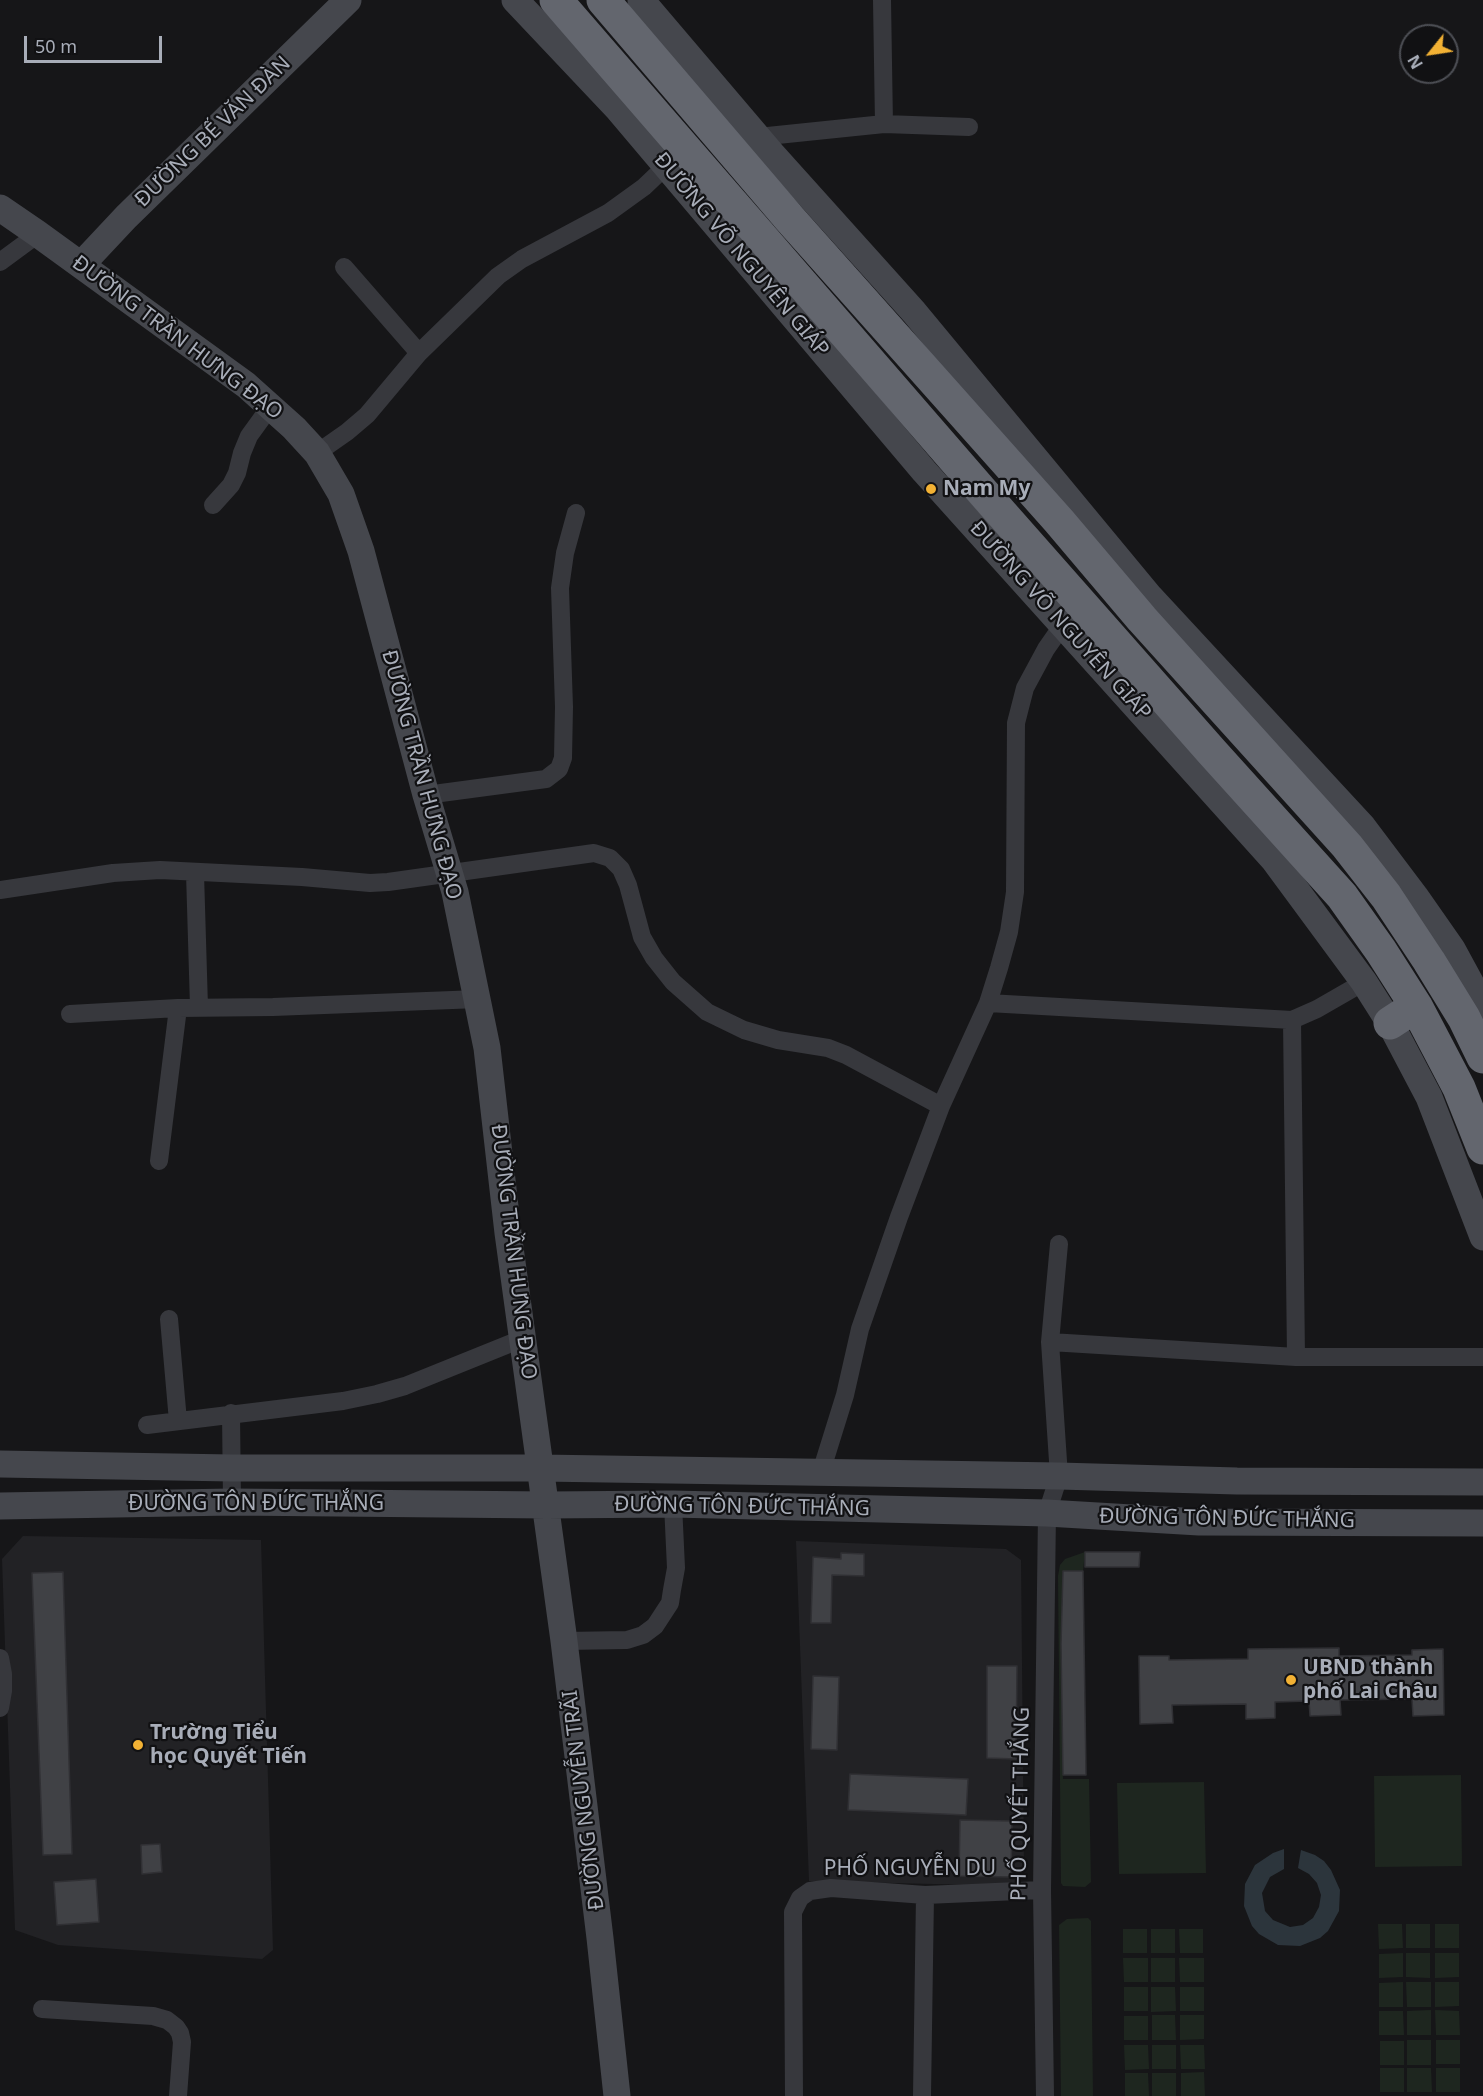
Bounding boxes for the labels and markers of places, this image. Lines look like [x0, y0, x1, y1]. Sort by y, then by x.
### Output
place label: Nam My [943, 476, 1030, 502]
marker: Nam My [924, 482, 938, 496]
place label: UBND thành phố Lai Châu [1303, 1655, 1438, 1705]
marker: UBND thành phố Lai Châu [1284, 1673, 1298, 1687]
place label: Trường Tiểu học Quyết Tiến [150, 1720, 307, 1770]
marker: Trường Tiểu học Quyết Tiến [131, 1738, 145, 1752]

